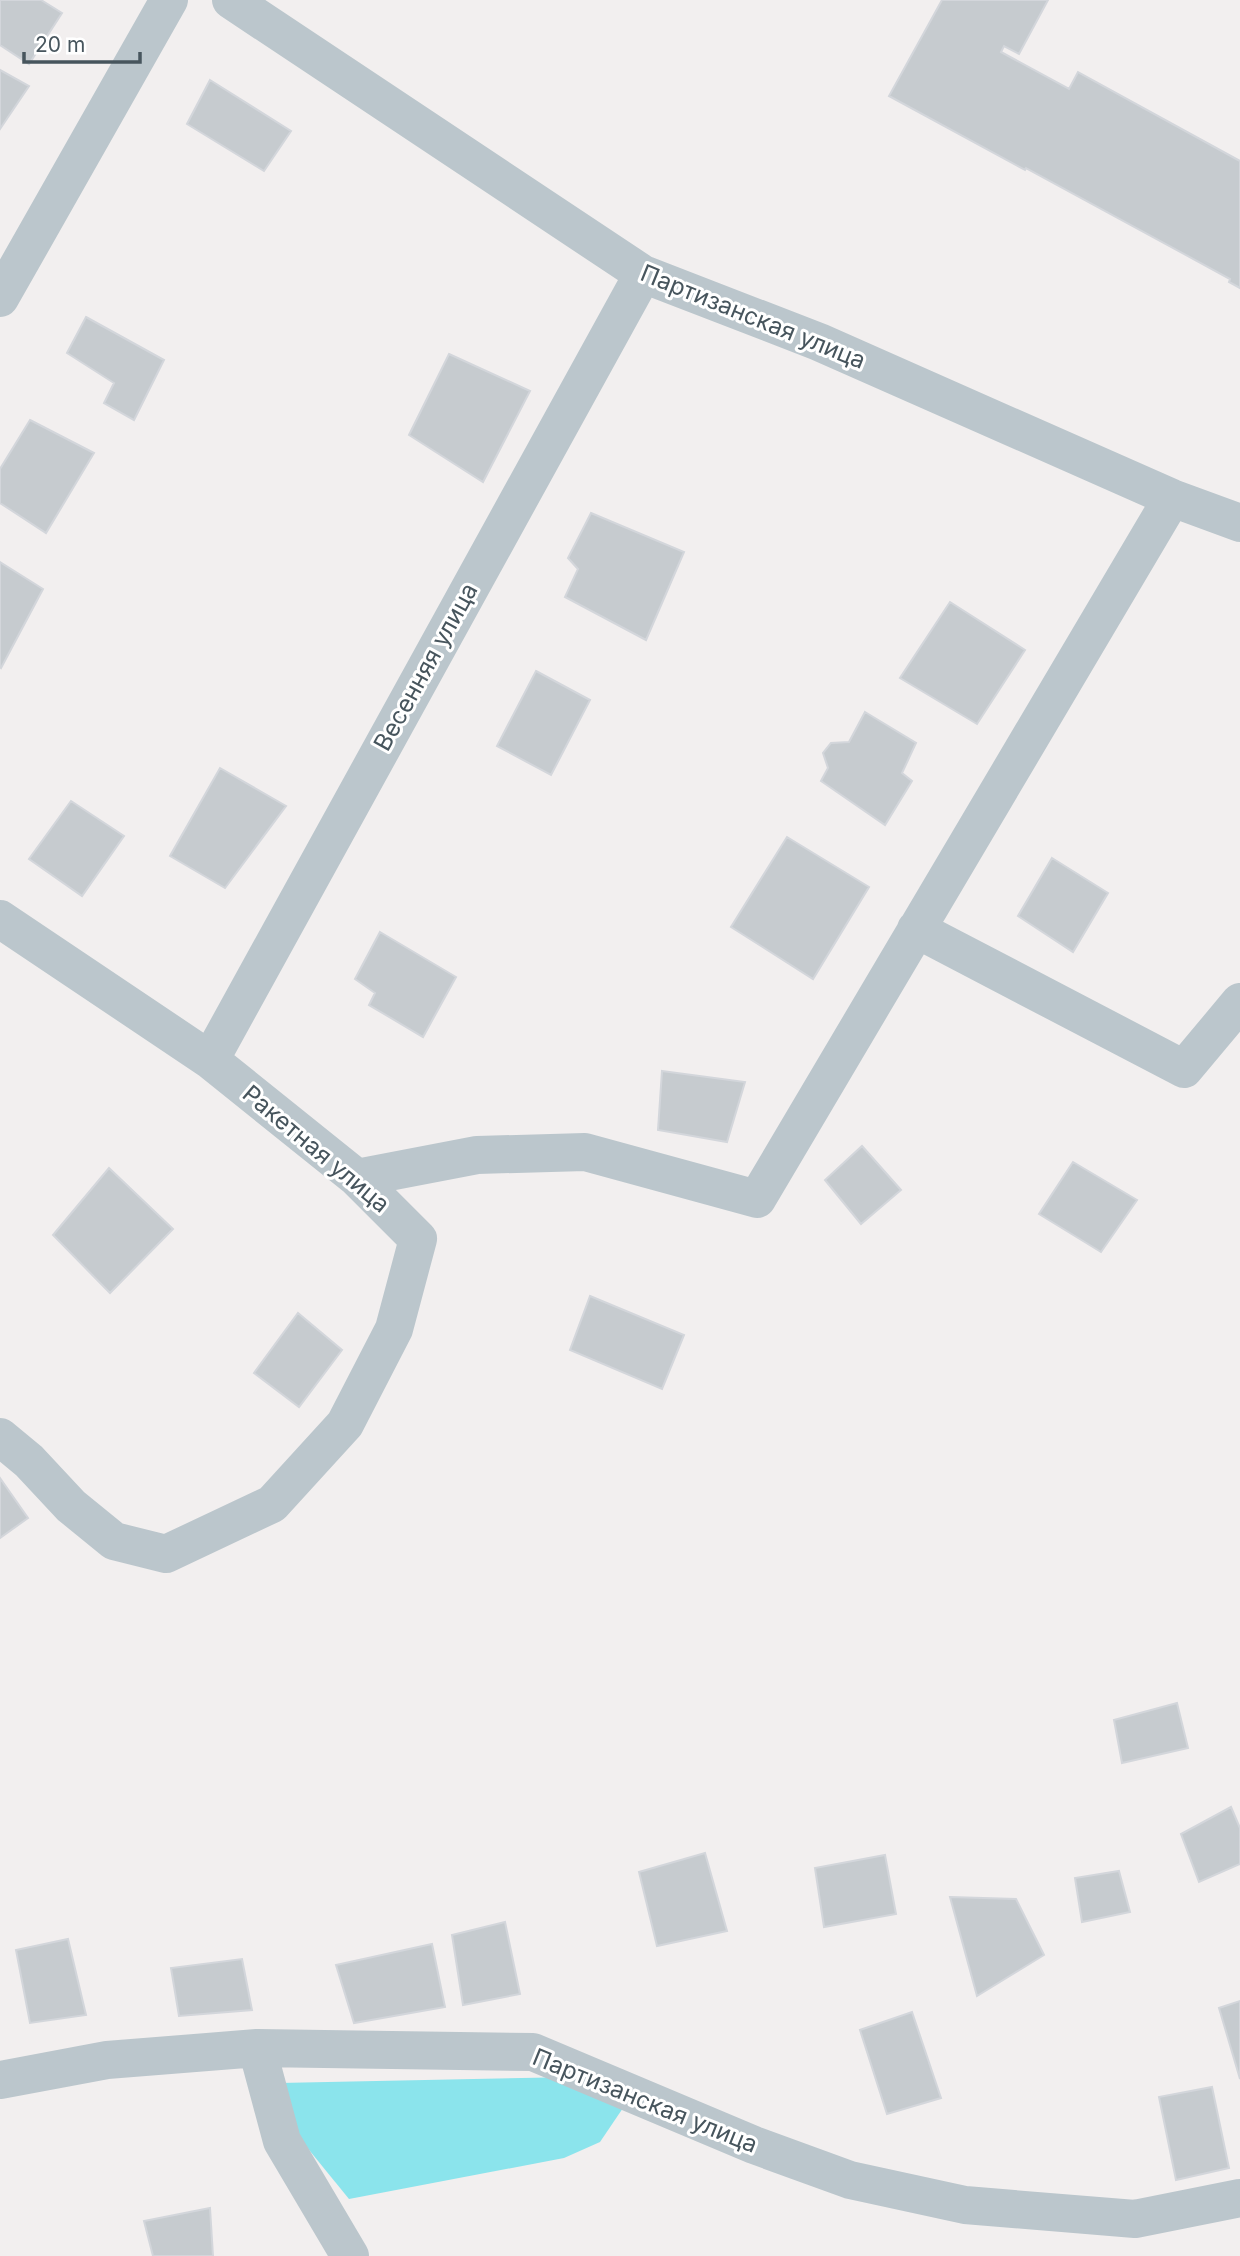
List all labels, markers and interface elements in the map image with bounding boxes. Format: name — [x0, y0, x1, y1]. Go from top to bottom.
scale bar — [24, 21, 140, 65]
text: 20 m — [35, 32, 85, 57]
street label: Партизанская улица — [637, 258, 870, 375]
street label: Весенняя улица — [367, 578, 484, 756]
street label: Ракетная улица — [237, 1079, 396, 1218]
street label: Партизанская улица — [529, 2042, 762, 2159]

